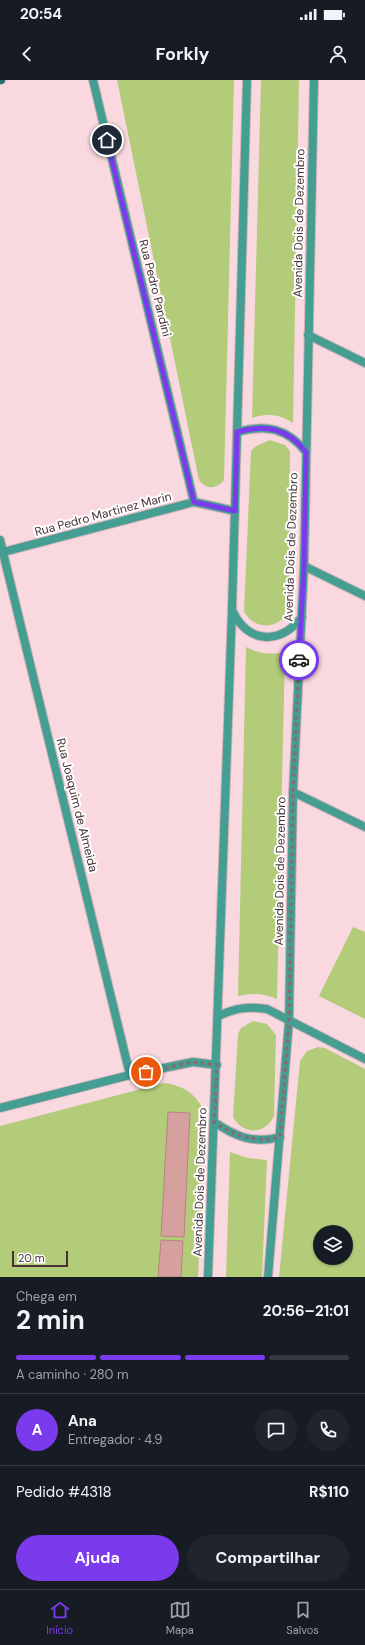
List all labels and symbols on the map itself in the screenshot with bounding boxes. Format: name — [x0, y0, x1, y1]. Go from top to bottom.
pin — [90, 123, 124, 157]
street label: Avenida Dois de Dezembro — [290, 148, 308, 298]
street label: Rua Pedro Pandini — [135, 238, 175, 338]
street label: Avenida Dois de Dezembro — [280, 472, 302, 622]
street label: Rua Pedro Martinez Marin — [33, 488, 173, 540]
courier — [279, 640, 319, 680]
street label: Rua Joaquim de Almeida — [53, 737, 101, 873]
street label: Avenida Dois de Dezembro — [271, 796, 289, 946]
pin — [129, 1055, 163, 1089]
street label: Avenida Dois de Dezembro — [189, 1107, 211, 1257]
scale bar — [12, 1249, 68, 1268]

